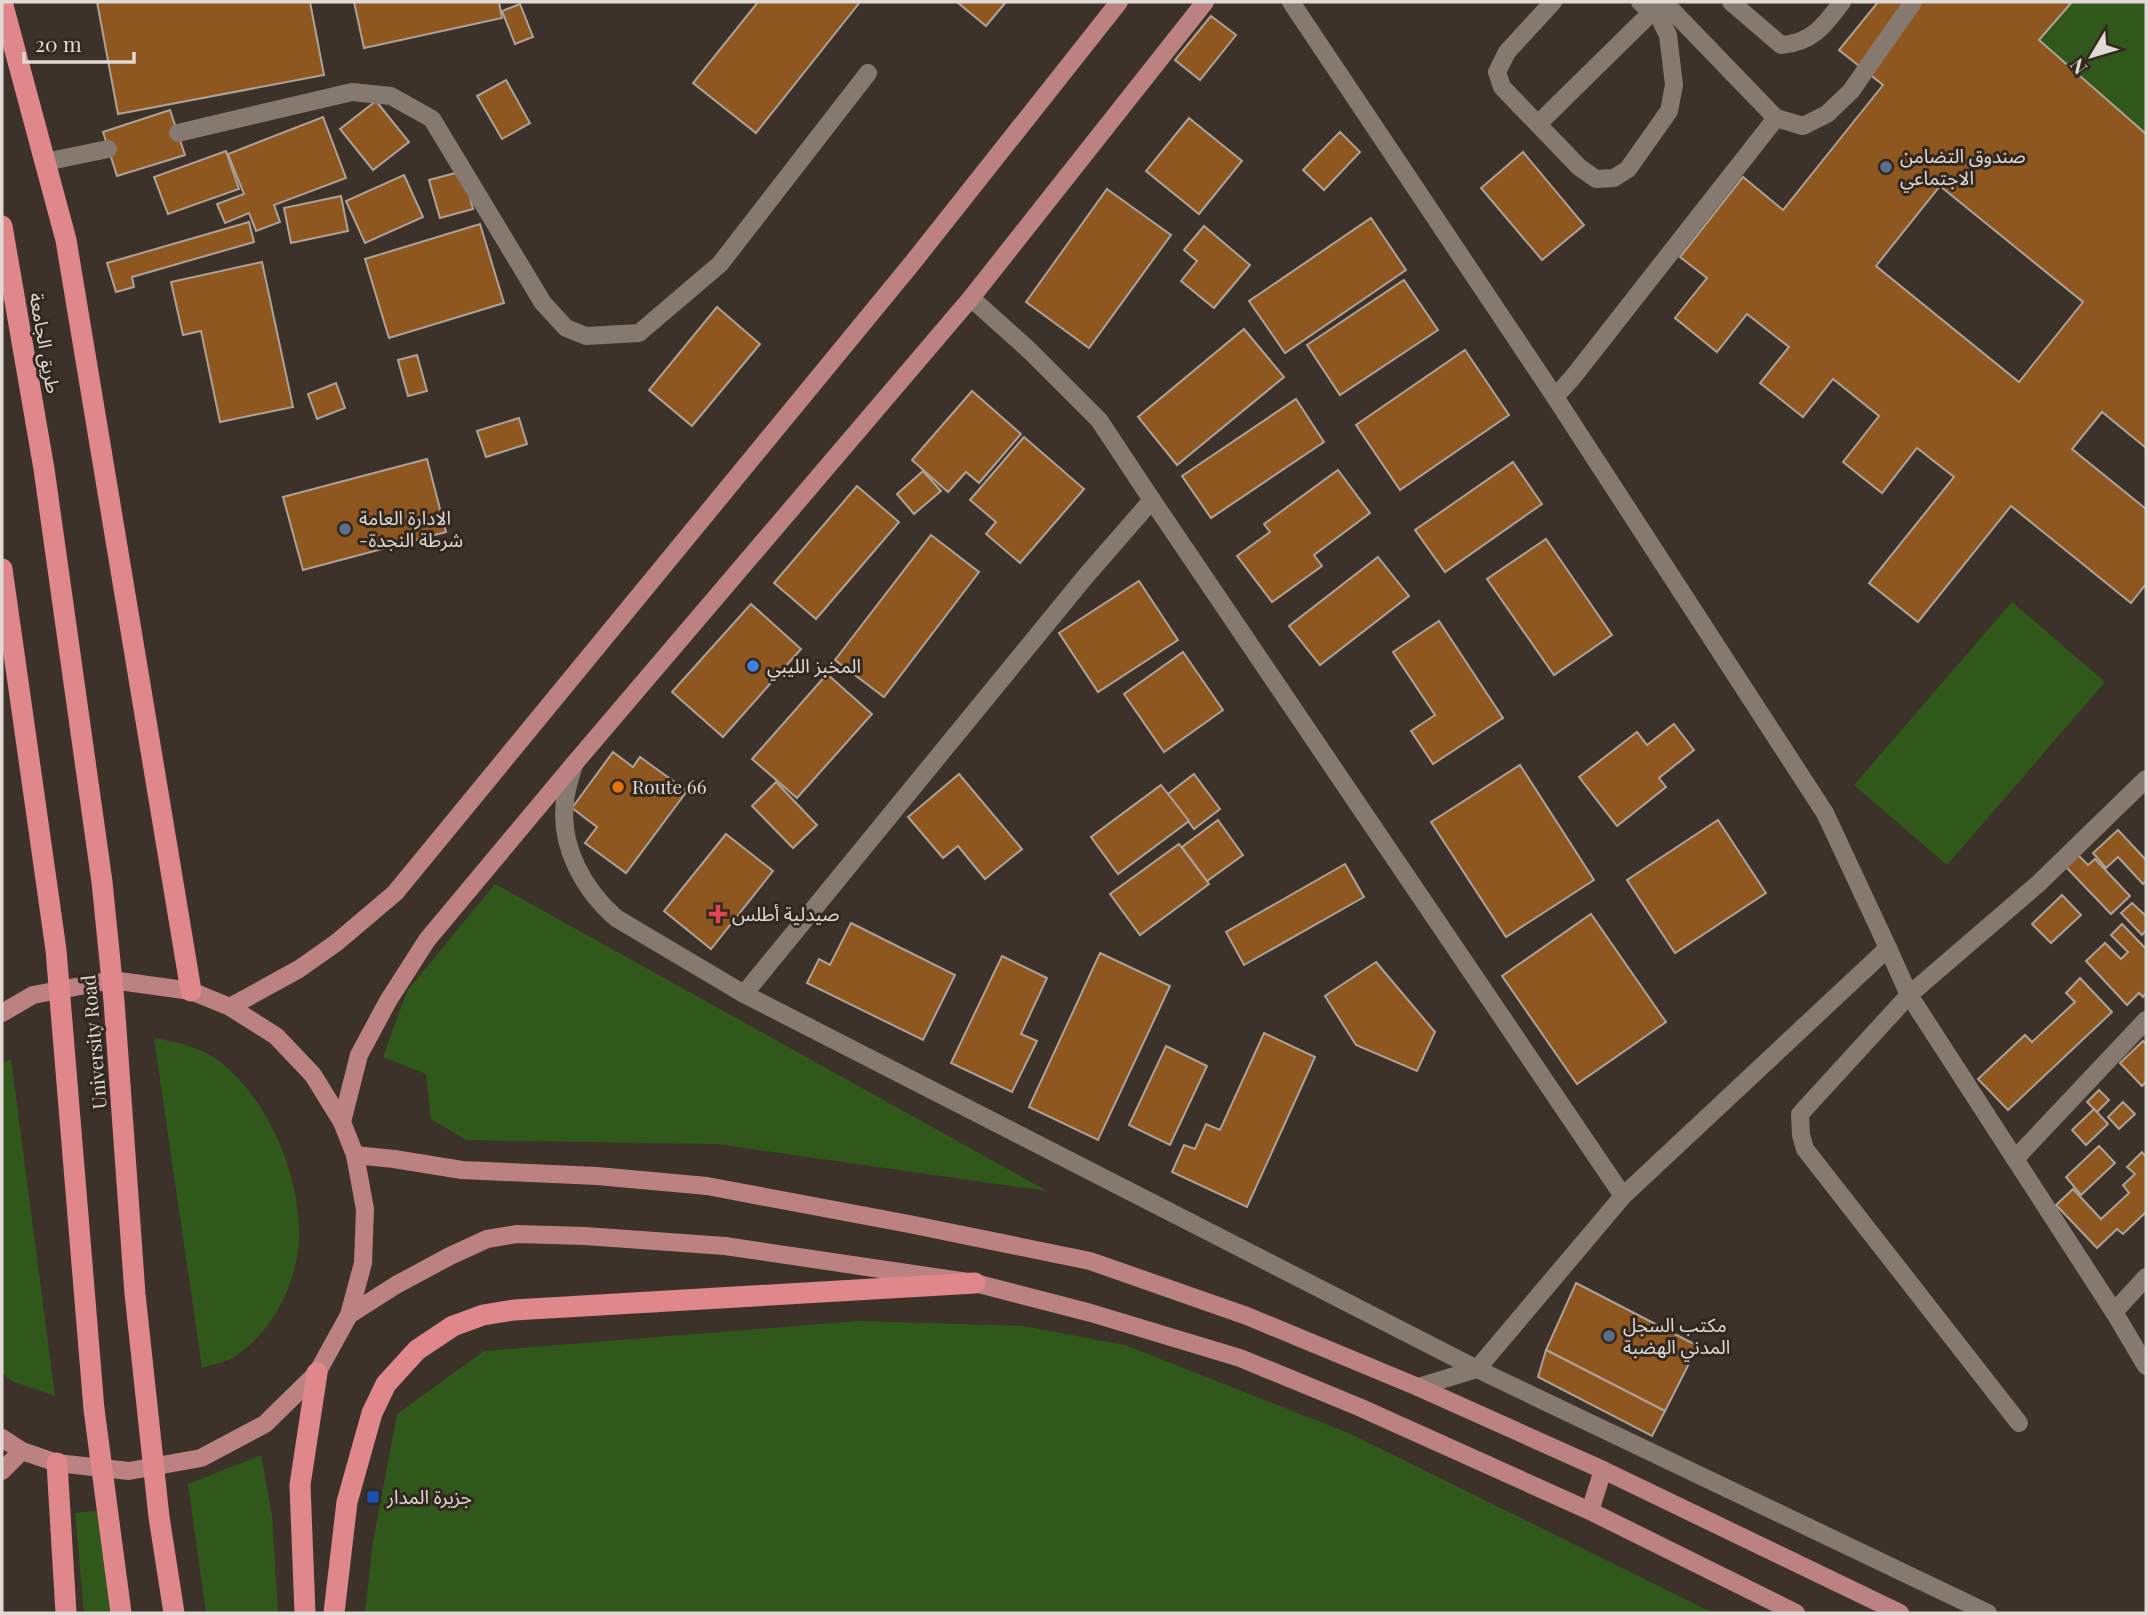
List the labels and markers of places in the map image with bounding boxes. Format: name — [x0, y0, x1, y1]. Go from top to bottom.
place label: صندوق التضامن الاجتماعي — [1900, 142, 2026, 193]
marker: صندوق التضامن الاجتماعي — [1878, 159, 1894, 175]
place label: الادارة العامة -شرطة النجدة — [359, 504, 463, 552]
marker: الادارة العامة -شرطة النجدة — [337, 521, 353, 537]
place label: المخبز الليبي — [767, 652, 861, 681]
marker: المخبز الليبي — [745, 658, 761, 674]
place label: Route 66 — [632, 773, 707, 799]
marker: Route 66 — [610, 779, 626, 795]
place label: صيدلية أطلس — [732, 900, 839, 926]
marker: صيدلية أطلس — [710, 906, 726, 922]
place label: مكتب السجل المدني الهضبة — [1623, 1311, 1730, 1362]
marker: مكتب السجل المدني الهضبة — [1601, 1328, 1617, 1344]
place label: جزيرة المدار — [386, 1483, 472, 1509]
marker: جزيرة المدار — [365, 1489, 381, 1505]

